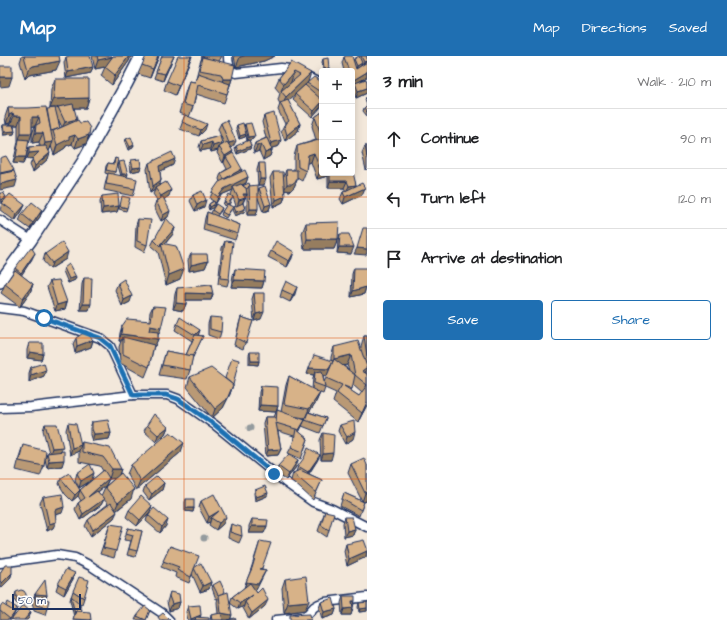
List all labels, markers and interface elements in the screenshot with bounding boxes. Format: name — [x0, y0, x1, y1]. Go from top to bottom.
text: Map — [20, 15, 56, 42]
text: Map — [533, 18, 560, 38]
text: Directions — [582, 18, 647, 38]
text: Saved — [669, 18, 707, 38]
map controls — [319, 68, 355, 176]
button: + — [319, 68, 355, 104]
text: 3 min — [383, 70, 423, 94]
text: Walk · 210 m — [637, 73, 711, 91]
button: − — [319, 104, 355, 140]
icon: ahead — [383, 128, 405, 150]
text: Continue — [421, 128, 479, 149]
text: 90 m — [680, 130, 711, 148]
button: locate — [319, 140, 355, 176]
icon: left — [383, 188, 405, 210]
text: Turn left — [421, 188, 485, 209]
text: 120 m — [678, 190, 711, 208]
icon: arrive — [383, 248, 405, 270]
text: Arrive at destination — [421, 248, 562, 269]
button: Save — [383, 300, 543, 340]
button: Share — [551, 300, 711, 340]
route start — [35, 309, 53, 327]
route end — [265, 465, 283, 483]
scale bar — [12, 592, 81, 611]
text: 50 m — [18, 593, 46, 608]

